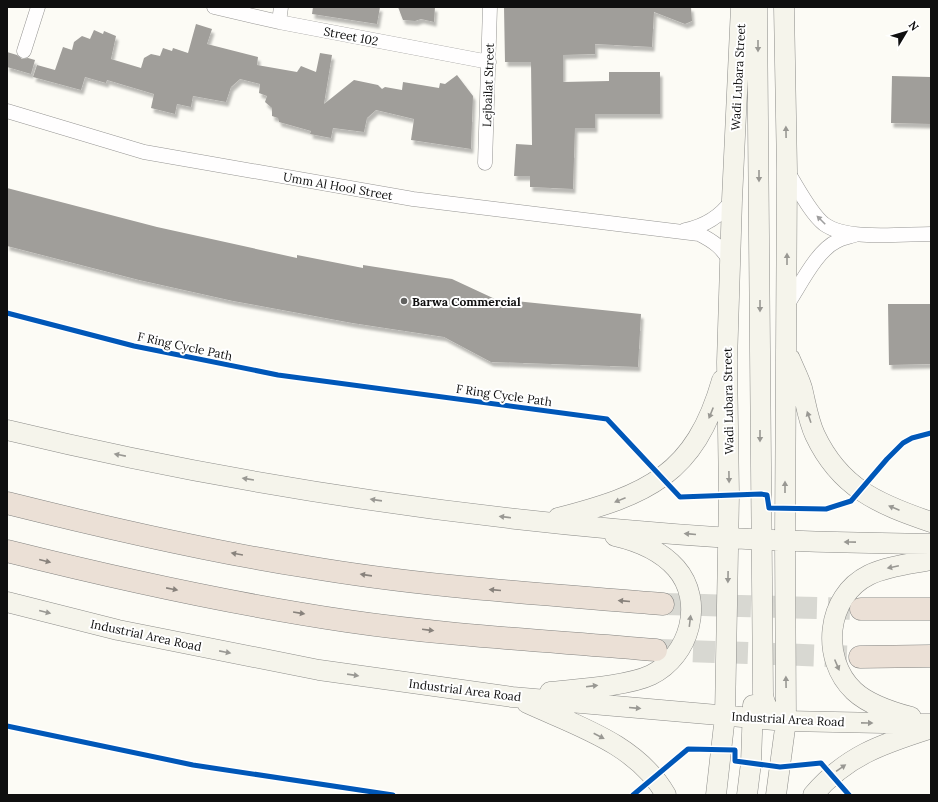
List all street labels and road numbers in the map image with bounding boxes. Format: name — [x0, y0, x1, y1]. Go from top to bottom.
street label: Street 102 — [322, 23, 380, 49]
street label: Wadi Lubara Street — [728, 23, 748, 131]
street label: Lejbailat Street — [479, 42, 497, 127]
street label: Umm Al Hool Street — [282, 169, 394, 203]
street label: F Ring Cycle Path — [136, 329, 234, 363]
street label: Wadi Lubara Street — [720, 347, 736, 455]
street label: F Ring Cycle Path — [455, 381, 553, 409]
street label: Industrial Area Road — [89, 616, 203, 654]
street label: Industrial Area Road — [408, 676, 522, 704]
street label: Industrial Area Road — [731, 709, 845, 729]

